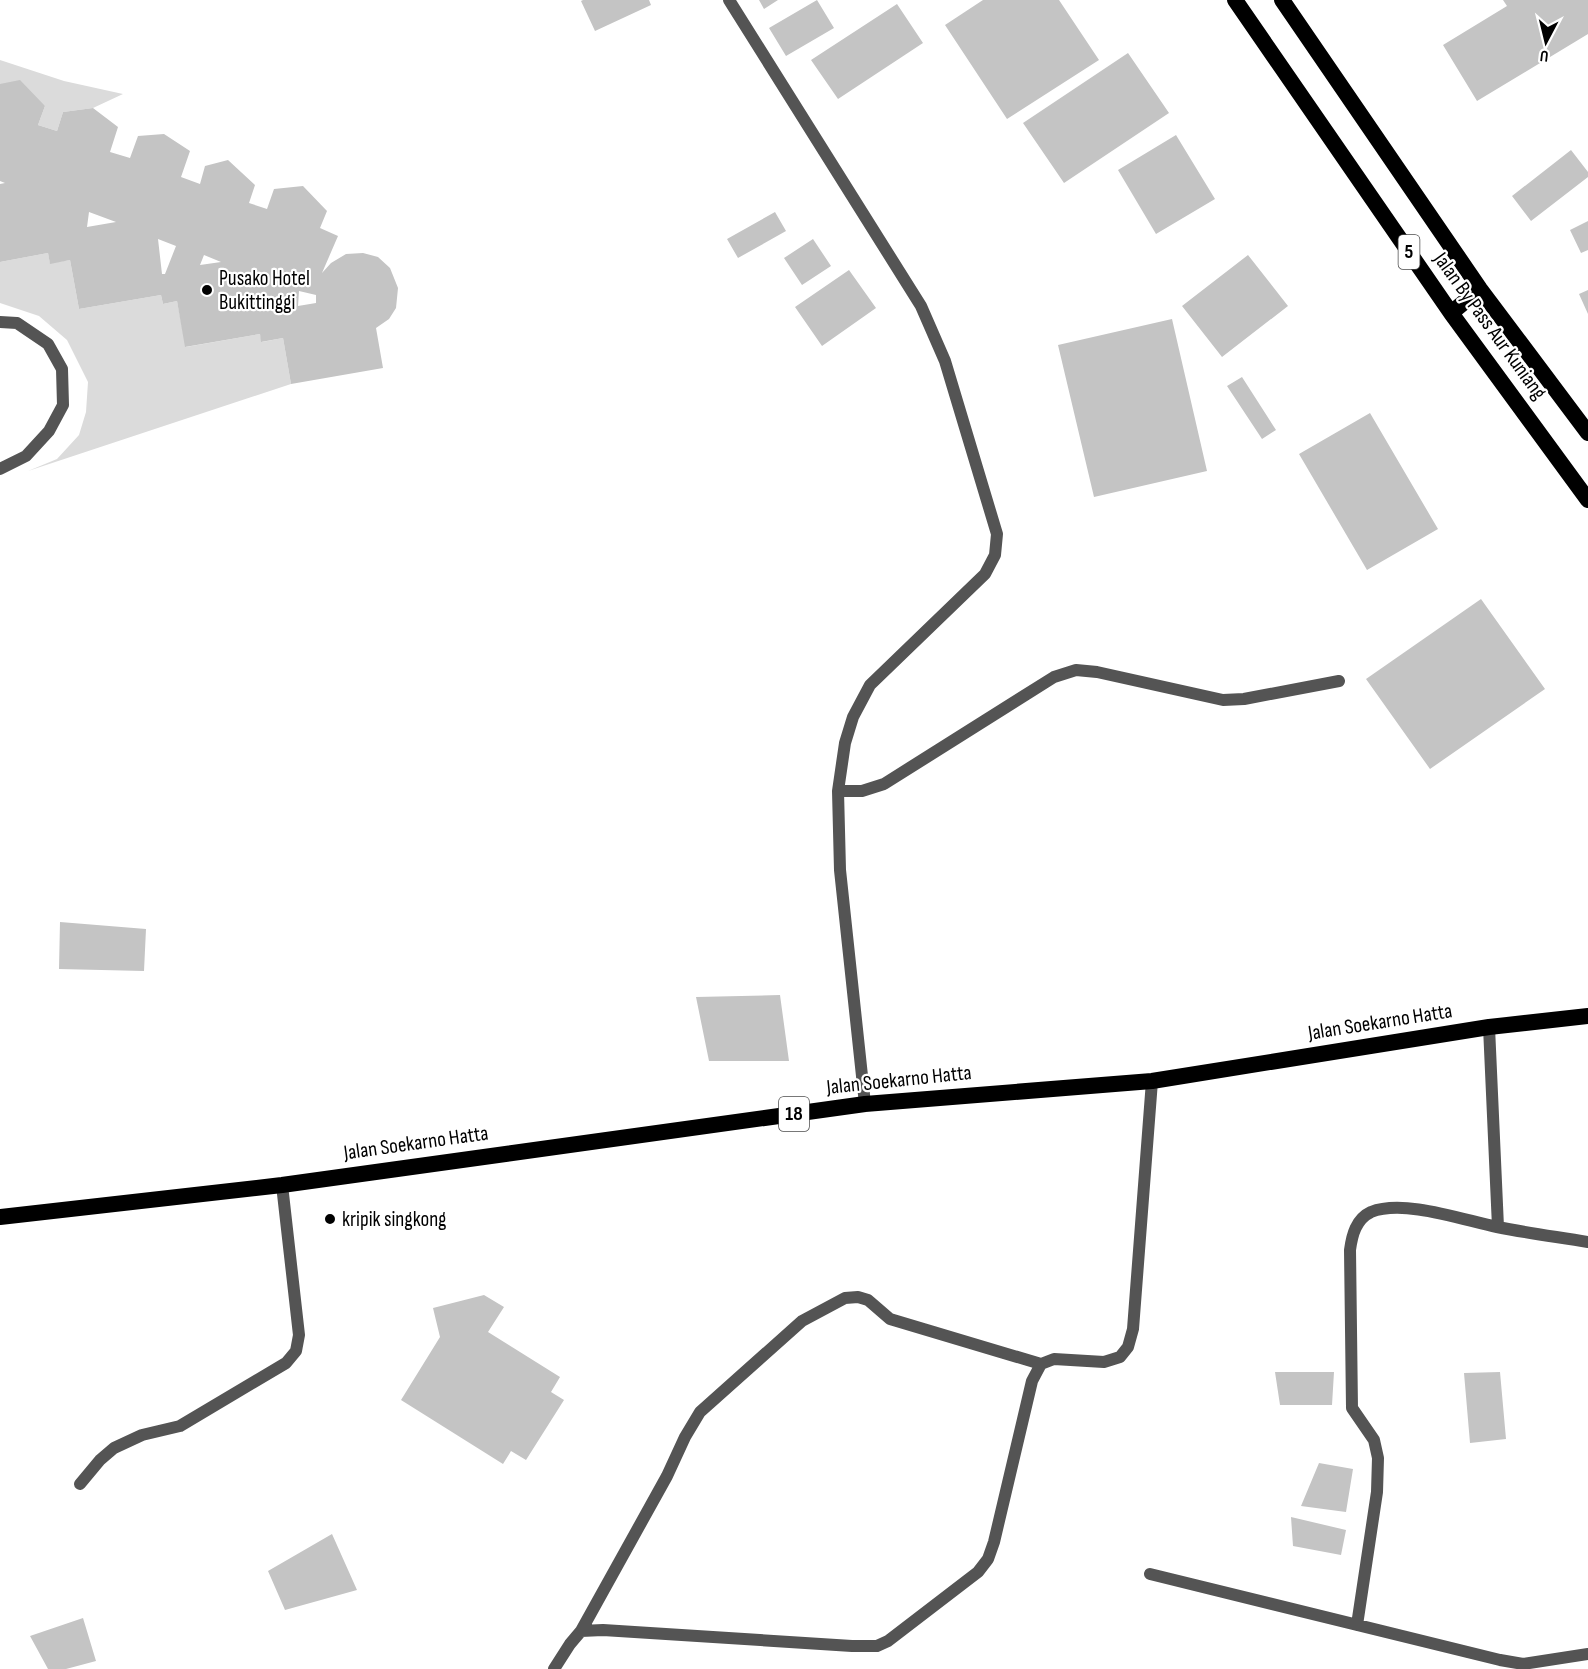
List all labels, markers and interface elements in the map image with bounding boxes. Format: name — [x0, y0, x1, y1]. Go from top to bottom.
north arrow — [1516, 12, 1576, 72]
text: U — [1539, 45, 1550, 65]
road number: 5 — [1398, 235, 1420, 269]
street label: Jalan By Pass Aur Kuniang — [1428, 247, 1552, 404]
place label: Pusako Hotel Bukittinggi — [219, 266, 310, 315]
marker: Pusako Hotel Bukittinggi — [200, 283, 214, 297]
street label: Jalan Soekarno Hatta — [1305, 998, 1454, 1046]
street label: Jalan Soekarno Hatta — [824, 1060, 973, 1100]
road number: 18 — [779, 1097, 809, 1131]
street label: Jalan Soekarno Hatta — [341, 1120, 490, 1166]
place label: kripik singkong — [342, 1207, 447, 1232]
marker: kripik singkong — [323, 1212, 337, 1226]

